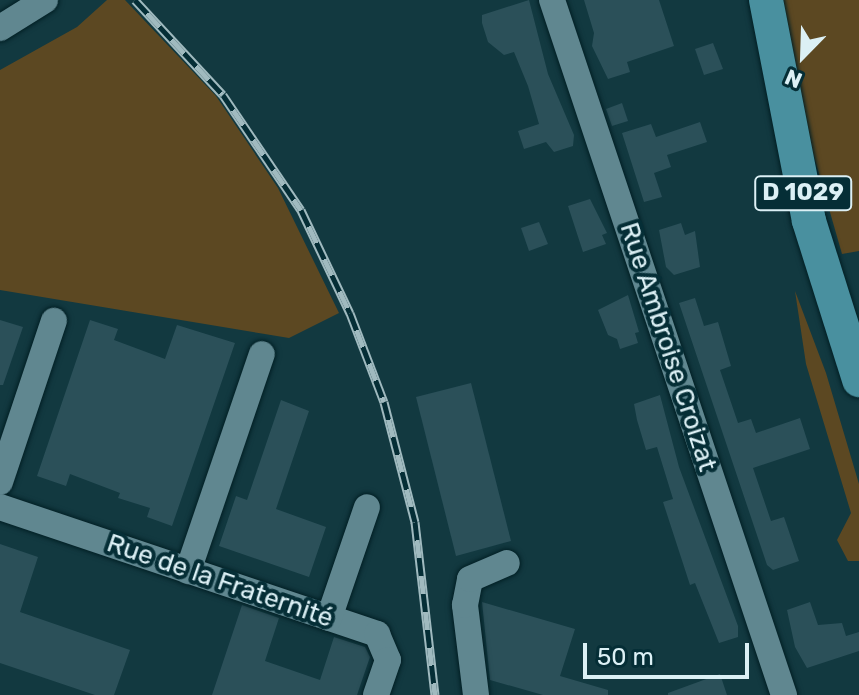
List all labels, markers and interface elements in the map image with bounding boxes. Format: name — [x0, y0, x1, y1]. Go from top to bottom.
north arrow — [763, 16, 843, 96]
text: N — [781, 63, 806, 94]
road number: D 1029 — [753, 173, 853, 213]
street label: Rue Ambroise Croizat — [613, 218, 723, 476]
street label: Rue de la Fraternité — [103, 528, 337, 634]
scale bar — [587, 627, 753, 677]
text: 50 m — [597, 643, 654, 671]

